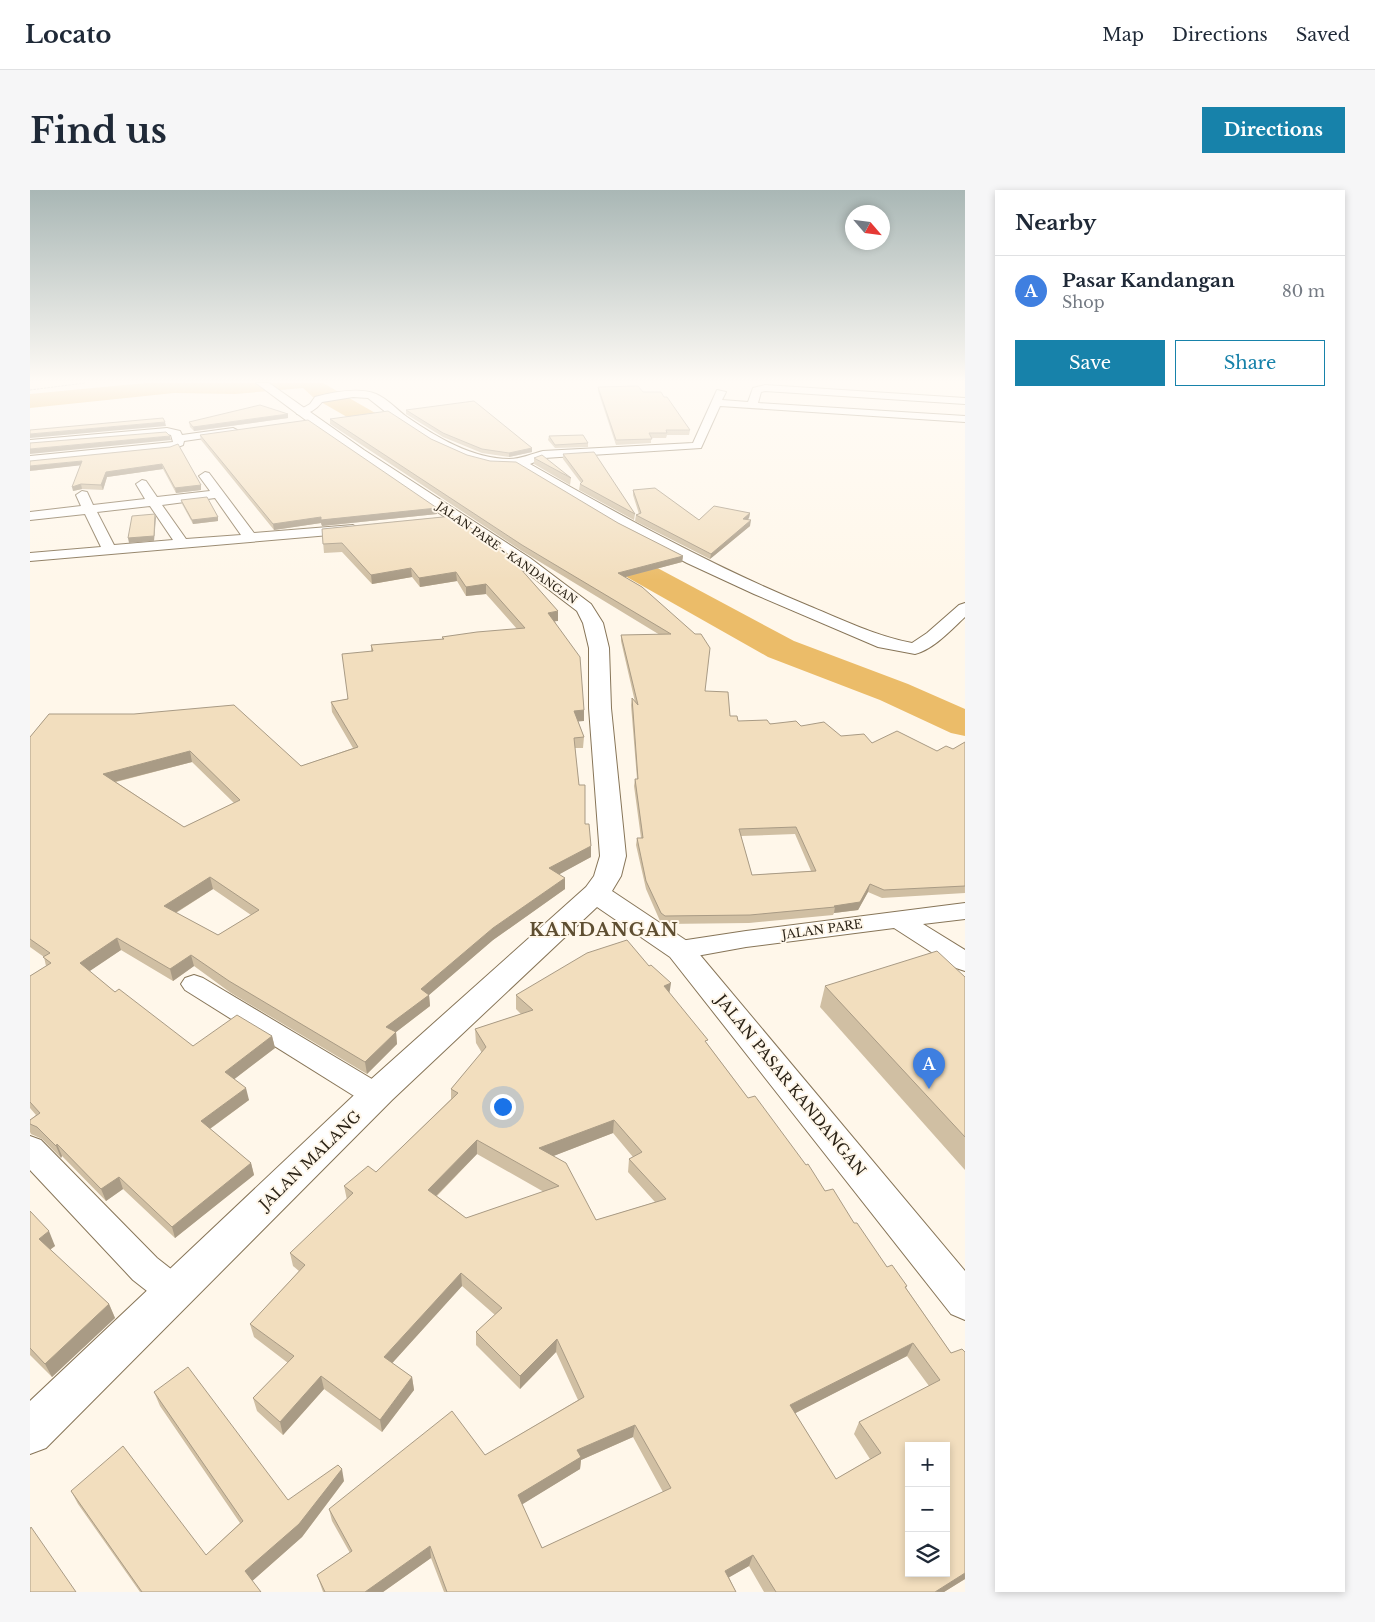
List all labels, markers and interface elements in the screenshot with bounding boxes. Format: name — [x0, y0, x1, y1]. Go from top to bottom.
text: Locato — [25, 20, 111, 49]
text: Map — [1102, 24, 1144, 46]
text: Directions — [1172, 24, 1268, 46]
text: Saved — [1296, 24, 1350, 46]
button: Directions — [1202, 107, 1345, 153]
text: Find us — [30, 109, 167, 152]
north arrow — [845, 205, 890, 250]
text: Nearby — [1015, 210, 1096, 236]
text: Pasar Kandangan — [1062, 269, 1235, 292]
text: A — [1025, 281, 1037, 301]
text: 80 m — [1282, 281, 1325, 301]
text: Shop — [1062, 292, 1105, 312]
button: Save — [1015, 340, 1165, 386]
button: Share — [1175, 340, 1325, 386]
street label: JALAN PARE - KANDANGAN — [432, 498, 580, 607]
street label: JALAN PARE — [779, 916, 863, 942]
district label: KANDANGAN — [529, 919, 679, 941]
street label: JALAN PASAR KANDANGAN — [711, 989, 870, 1180]
pin: A — [913, 1048, 945, 1089]
your location — [490, 1094, 516, 1120]
street label: JALAN MALANG — [254, 1106, 365, 1215]
map controls — [905, 1442, 950, 1577]
button: + — [905, 1442, 950, 1487]
button: − — [905, 1487, 950, 1532]
button: layers — [905, 1532, 950, 1577]

